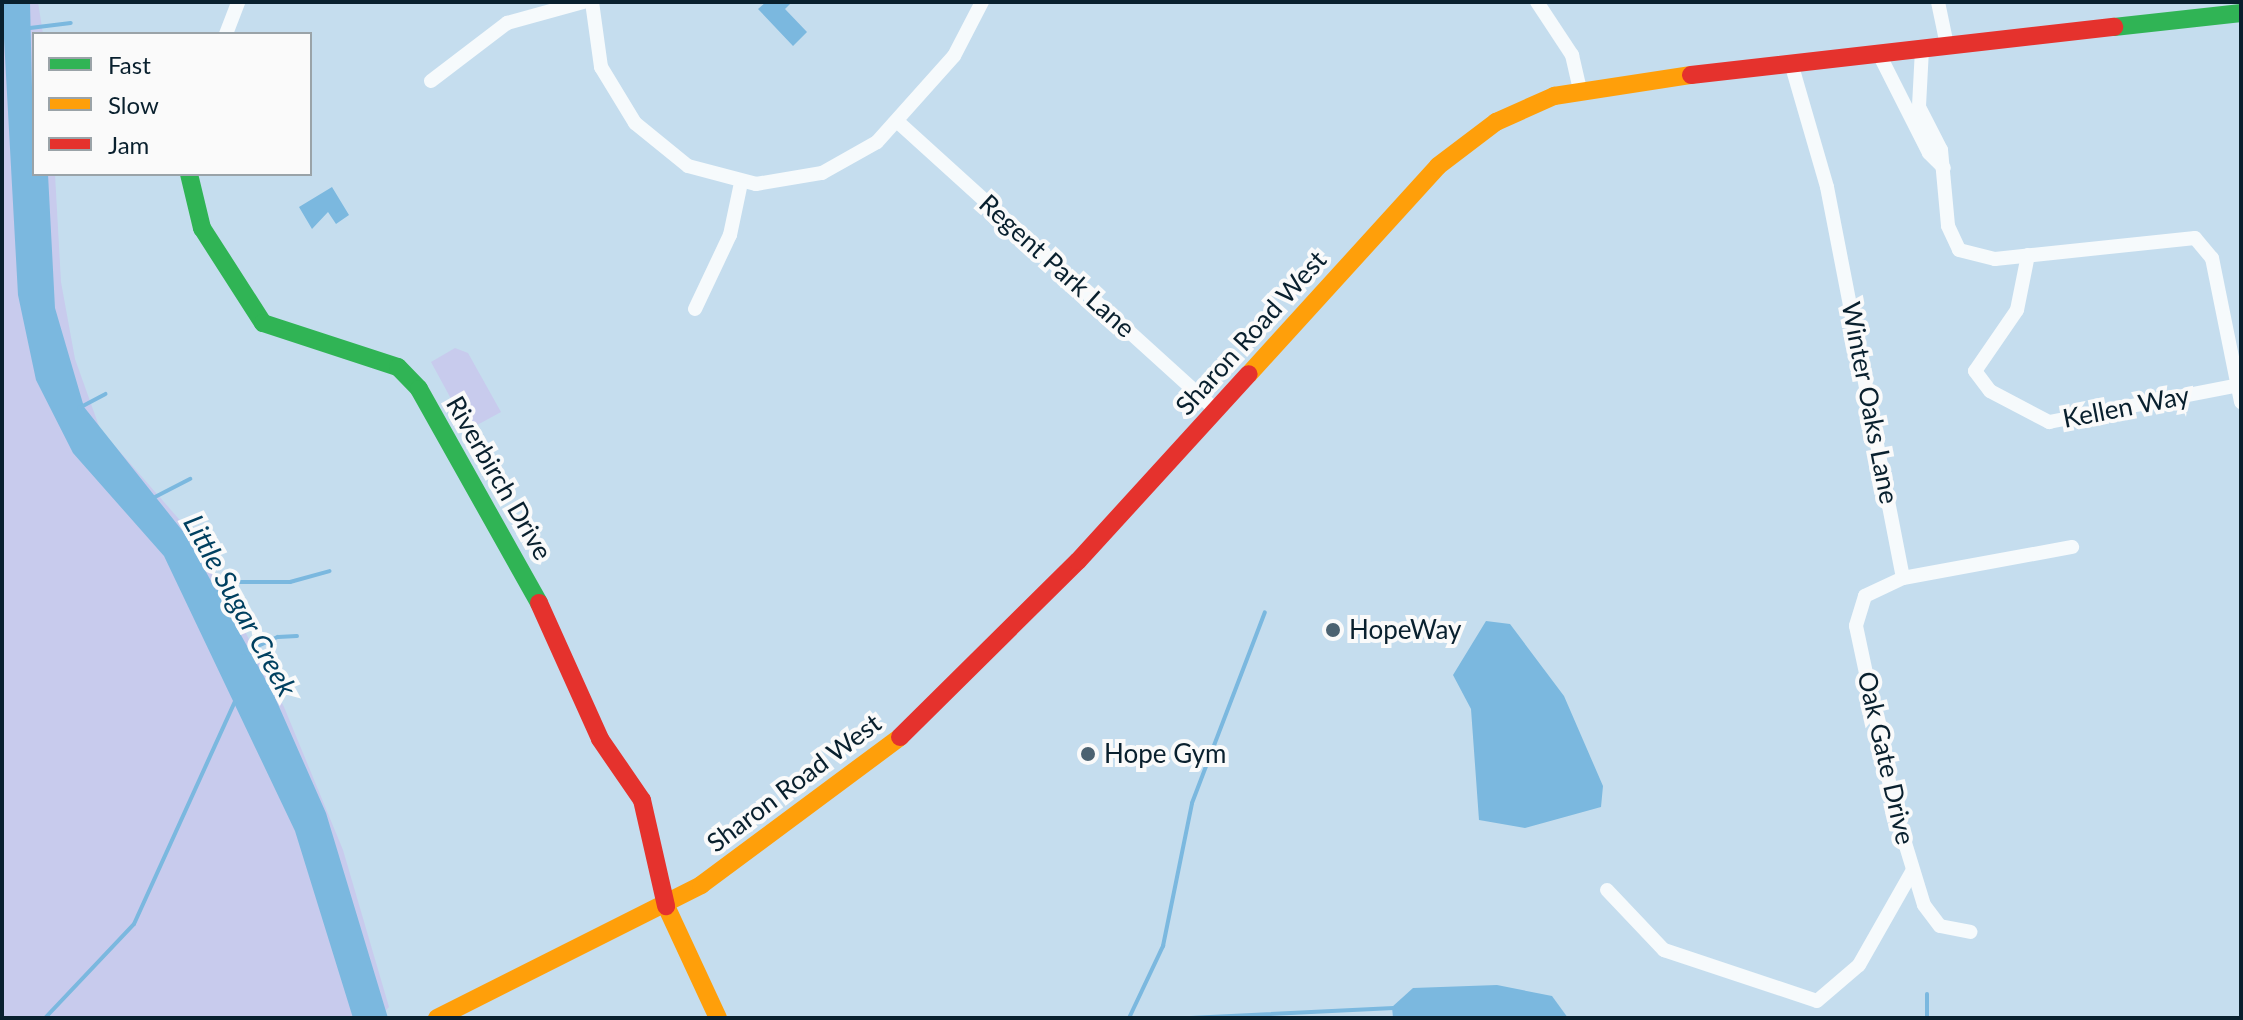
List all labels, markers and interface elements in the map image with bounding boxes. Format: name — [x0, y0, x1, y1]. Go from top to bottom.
legend — [32, 32, 312, 176]
text: Fast — [108, 50, 151, 79]
text: Slow — [108, 90, 159, 119]
text: Jam — [108, 130, 149, 159]
street label: Regent Park Lane — [973, 188, 1141, 344]
street label: Sharon Road West — [1169, 244, 1333, 422]
street label: Winter Oaks Lane — [1835, 299, 1905, 507]
street label: Kellen Way — [2060, 379, 2192, 435]
street label: Riverbirch Drive — [440, 391, 558, 565]
water label: Little Sugar Creek — [177, 508, 305, 702]
place label: HopeWay — [1349, 614, 1461, 646]
marker: HopeWay — [1324, 621, 1342, 639]
street label: Oak Gate Drive — [1851, 668, 1921, 848]
street label: Sharon Road West — [701, 707, 887, 859]
place label: Hope Gym — [1104, 738, 1226, 770]
marker: Hope Gym — [1079, 745, 1097, 763]

